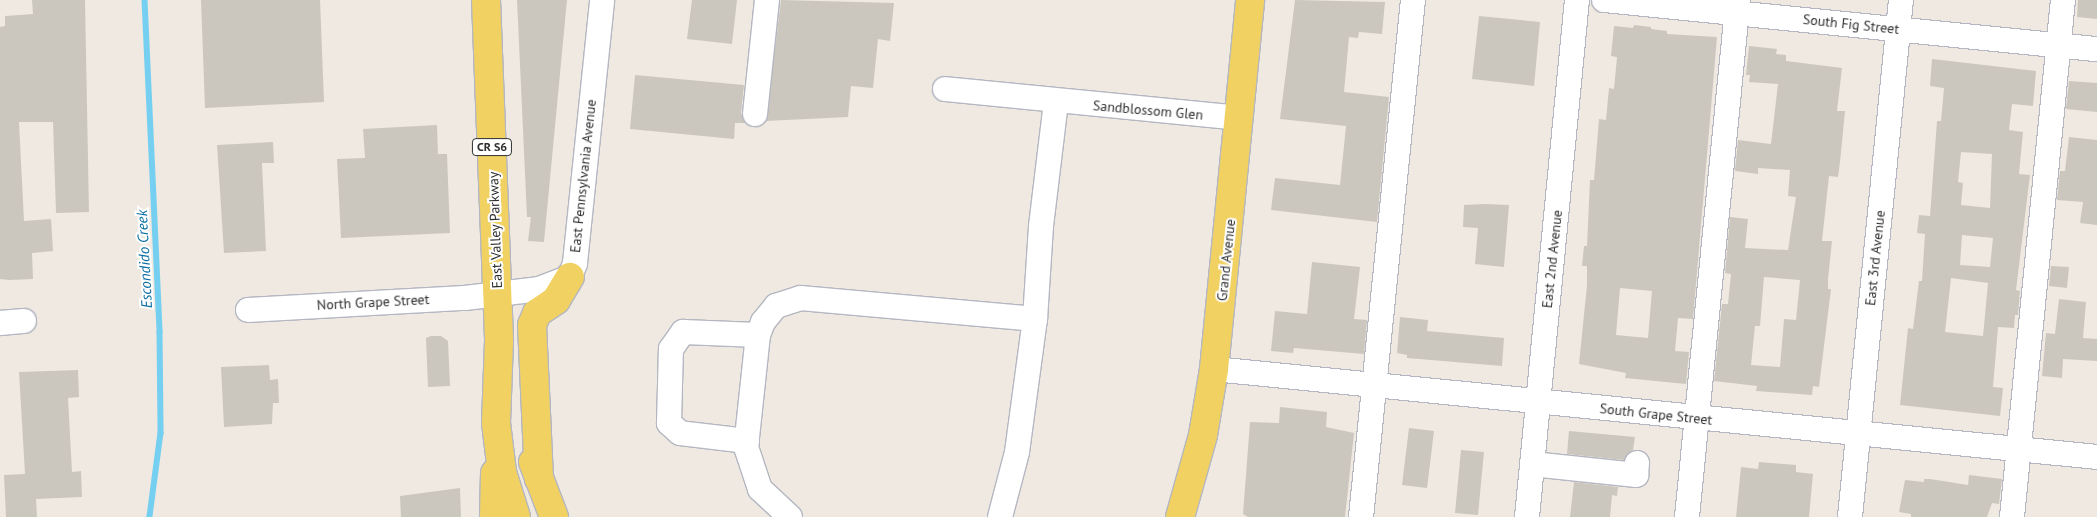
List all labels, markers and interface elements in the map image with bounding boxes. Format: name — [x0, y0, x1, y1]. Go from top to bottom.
street label: South Fig Street — [1802, 11, 1900, 37]
street label: Sandblossom Glen — [1092, 97, 1204, 123]
street label: East Pennsylvania Avenue — [567, 98, 599, 254]
road number: CR S6 — [471, 138, 513, 156]
street label: East Valley Parkway — [485, 171, 505, 289]
water label: Escondido Creek — [132, 209, 156, 309]
street label: East 2nd Avenue — [1538, 209, 1566, 309]
street label: East 3rd Avenue — [1862, 209, 1888, 307]
street label: Grand Avenue — [1213, 218, 1239, 302]
street label: North Grape Street — [316, 291, 430, 313]
street label: South Grape Street — [1599, 400, 1713, 428]

